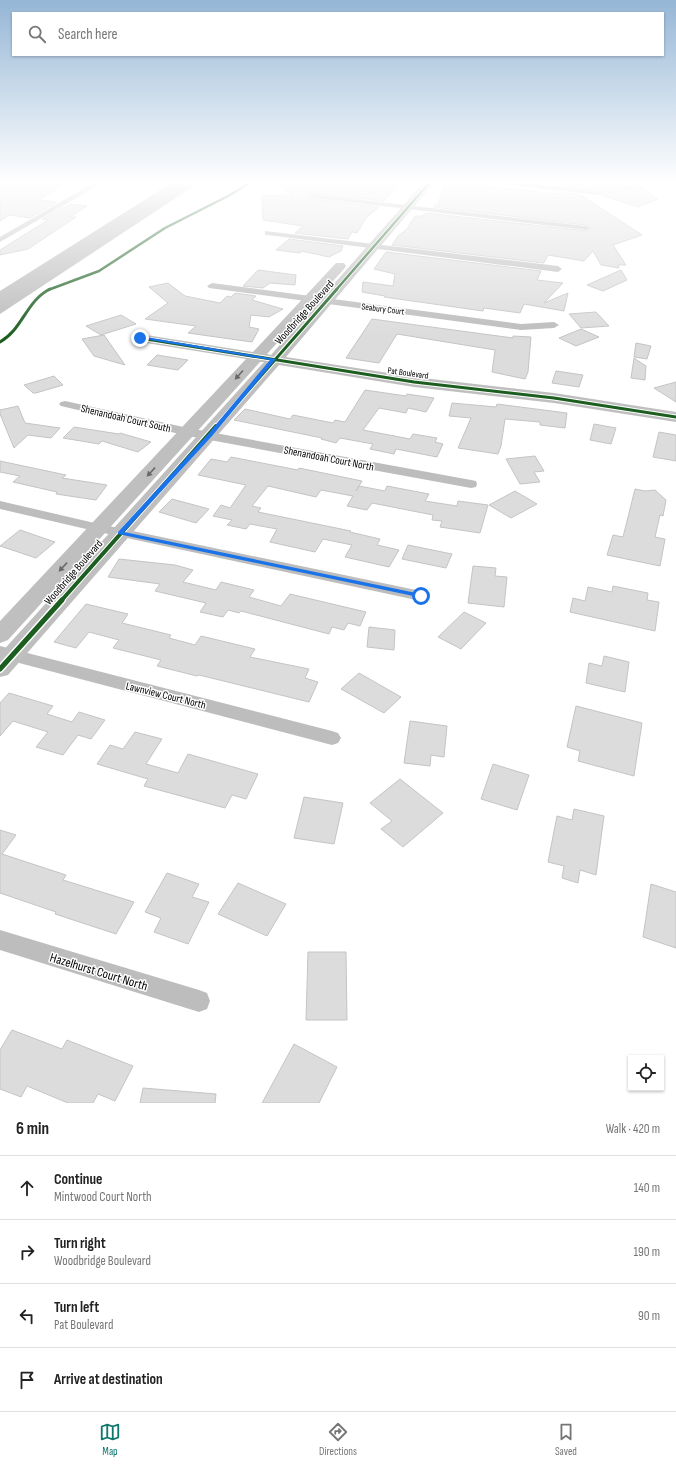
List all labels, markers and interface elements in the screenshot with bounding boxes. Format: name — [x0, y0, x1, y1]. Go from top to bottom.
search box — [12, 12, 664, 56]
icon: search — [26, 23, 48, 45]
text: Search here — [58, 25, 118, 44]
street label: Woodbridge Boulevard — [272, 277, 337, 347]
street label: Seabury Court — [361, 301, 405, 318]
route end — [131, 329, 149, 347]
street label: Pat Boulevard — [387, 365, 429, 382]
one-way arrow — [234, 370, 243, 381]
street label: Shenandoah Court South — [80, 402, 172, 435]
street label: Shenandoah Court North — [283, 443, 375, 474]
one-way arrow — [147, 466, 156, 477]
street label: Woodbridge Boulevard — [42, 537, 105, 608]
one-way arrow — [58, 562, 68, 572]
route start — [412, 587, 430, 605]
street label: Lawnview Court North — [125, 679, 208, 712]
street label: Hazelhurst Court North — [48, 949, 150, 994]
map controls — [628, 1055, 664, 1091]
button: locate — [628, 1055, 664, 1091]
text: 6 min — [16, 1119, 49, 1139]
text: Walk · 420 m — [606, 1121, 660, 1137]
text: Continue — [54, 1170, 103, 1189]
icon: ahead — [16, 1177, 38, 1199]
text: 140 m — [634, 1180, 660, 1196]
text: Mintwood Court North — [54, 1189, 152, 1205]
text: Turn right — [54, 1234, 106, 1253]
icon: right — [16, 1241, 38, 1263]
text: 190 m — [633, 1244, 660, 1260]
text: Woodbridge Boulevard — [54, 1253, 151, 1269]
text: Turn left — [54, 1298, 99, 1317]
icon: left — [16, 1305, 38, 1327]
text: 90 m — [638, 1308, 660, 1324]
text: Pat Boulevard — [54, 1317, 113, 1333]
icon: arrive — [16, 1369, 38, 1391]
text: Arrive at destination — [54, 1370, 163, 1389]
tab: Map — [99, 1421, 121, 1458]
tab: Directions — [319, 1421, 357, 1458]
tab: Saved — [555, 1421, 577, 1458]

